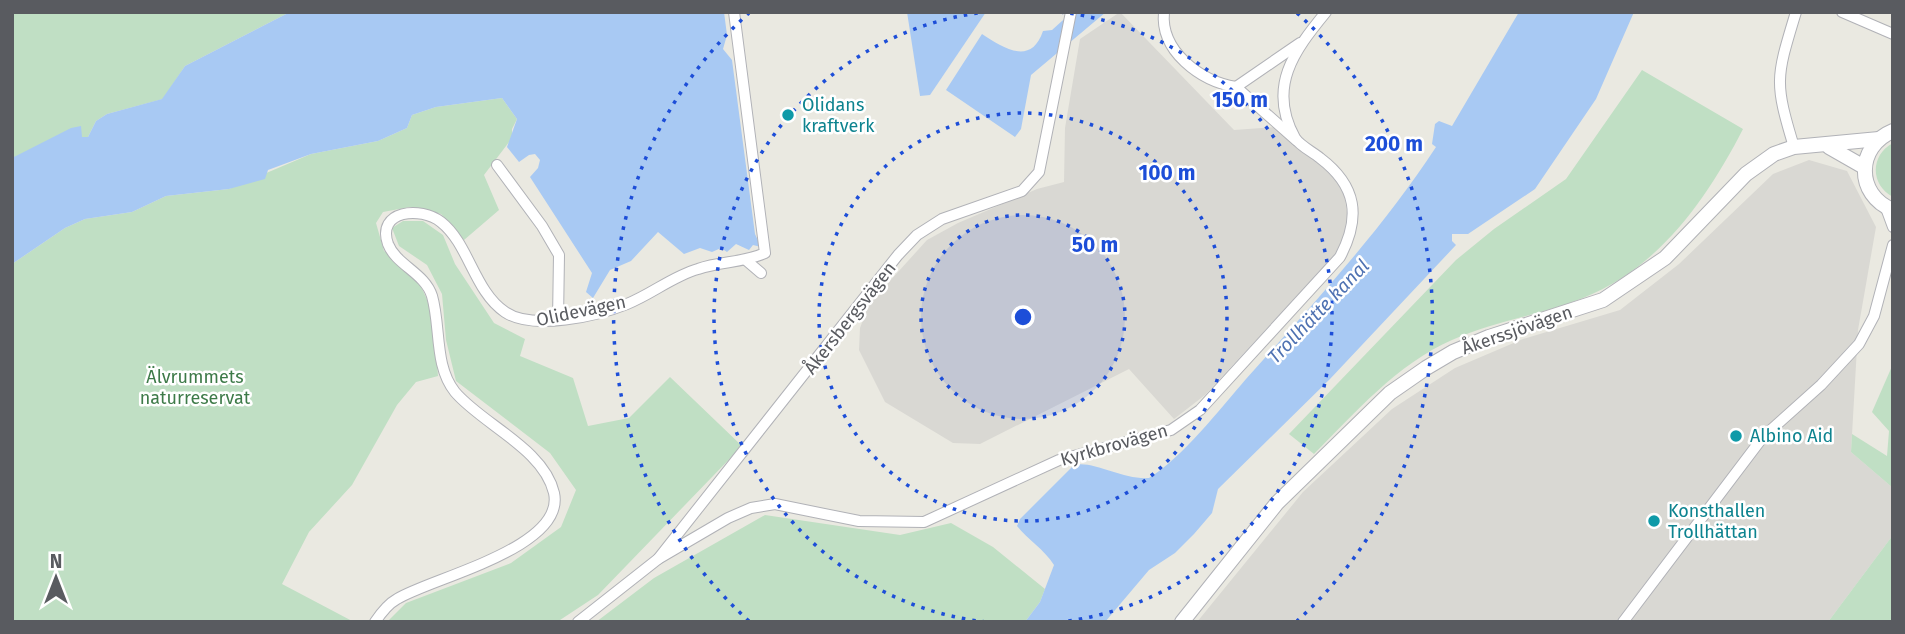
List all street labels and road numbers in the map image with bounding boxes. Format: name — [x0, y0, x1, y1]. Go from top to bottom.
street label: Åkersbergsvägen — [799, 257, 901, 379]
street label: Olidevägen — [534, 291, 628, 331]
street label: Åkerssjövägen — [1458, 300, 1575, 359]
street label: Kyrkbrovägen — [1058, 419, 1170, 471]

